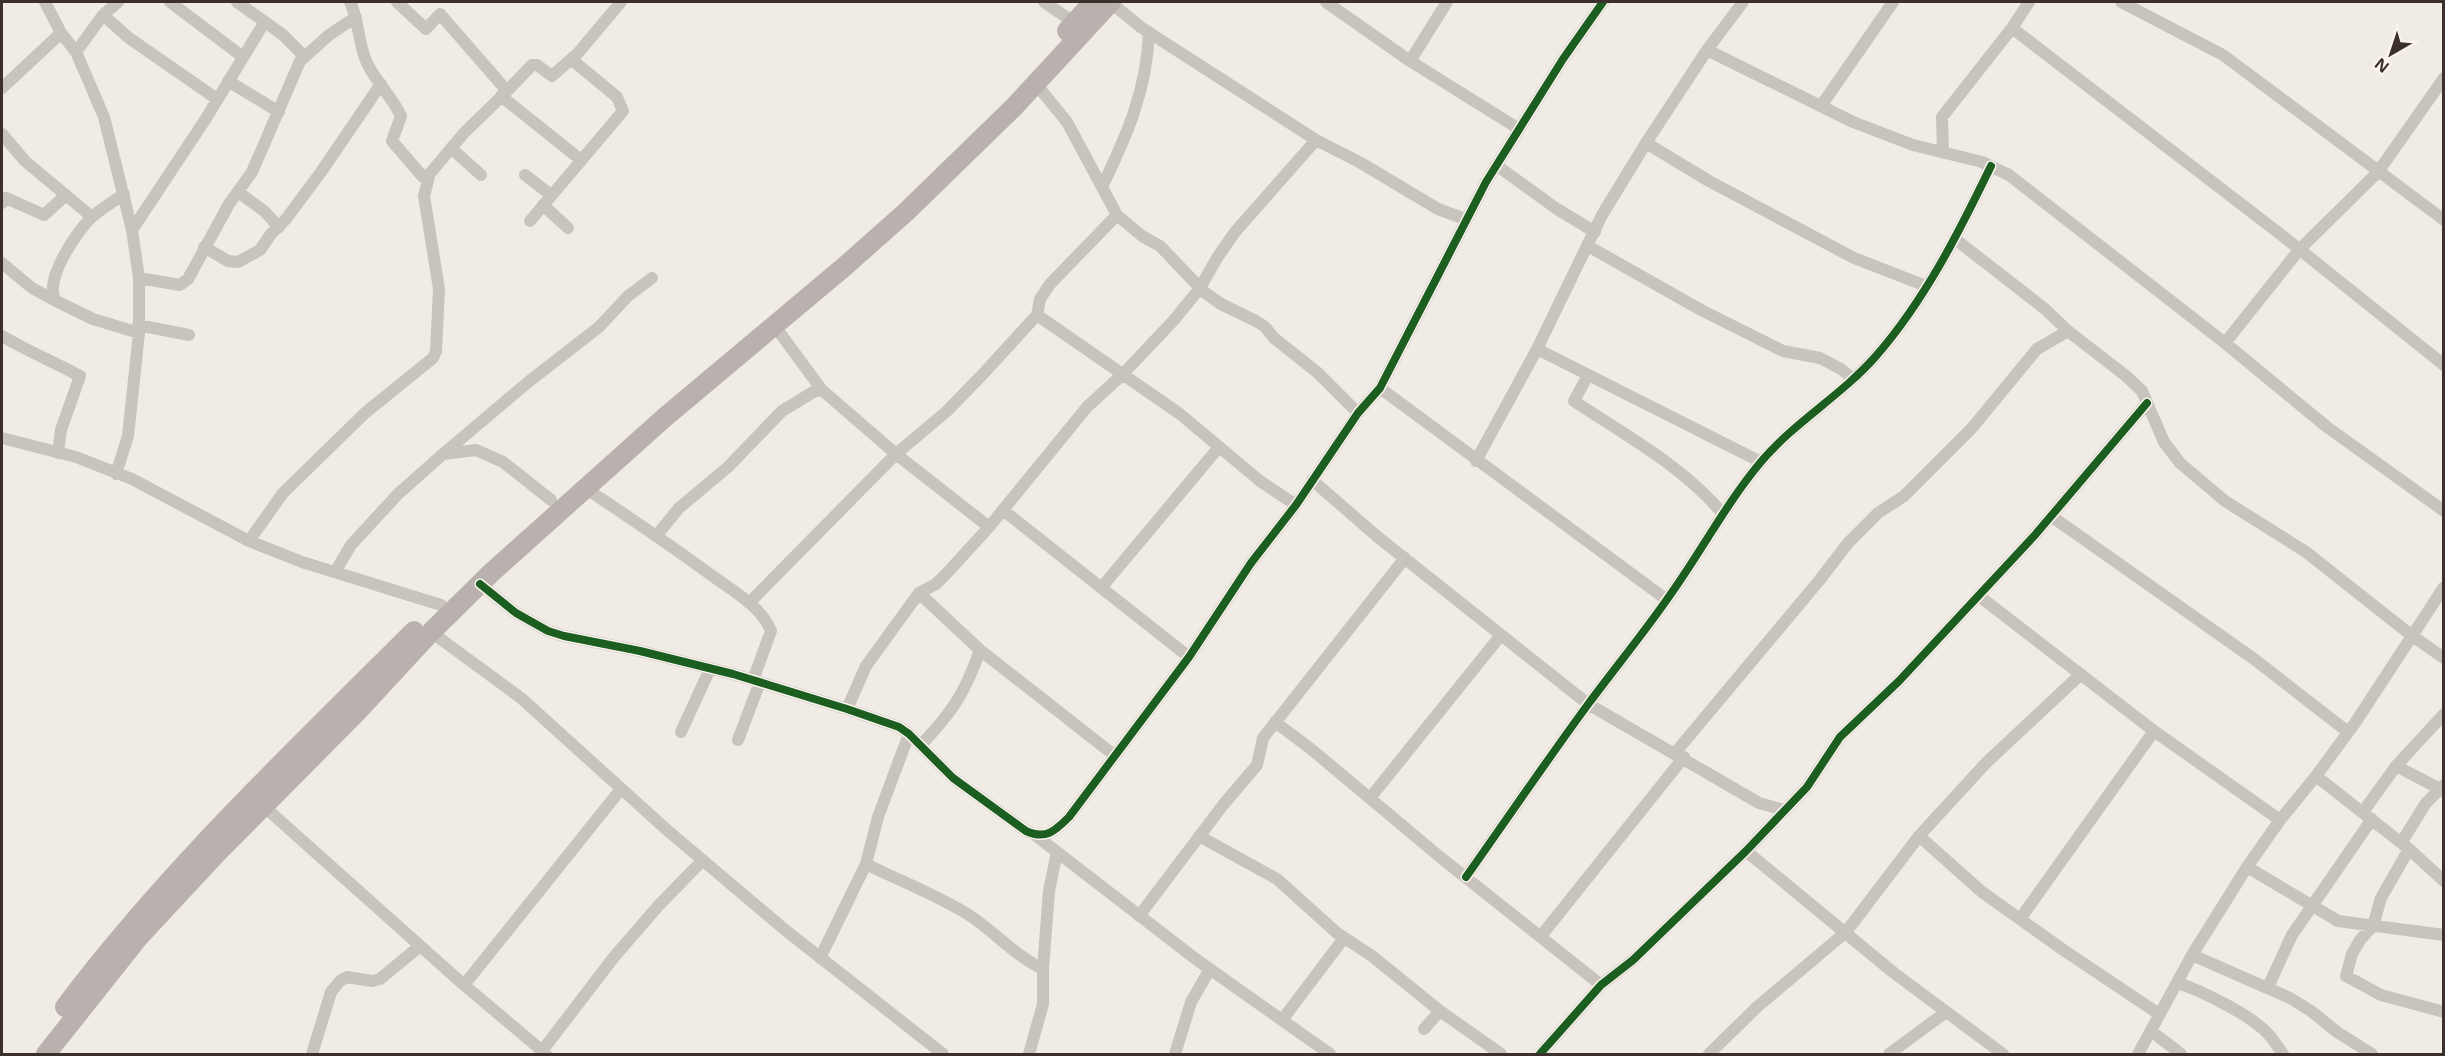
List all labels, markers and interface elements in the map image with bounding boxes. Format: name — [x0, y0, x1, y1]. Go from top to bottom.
north arrow — [2361, 24, 2421, 84]
text: N — [2370, 53, 2394, 78]

